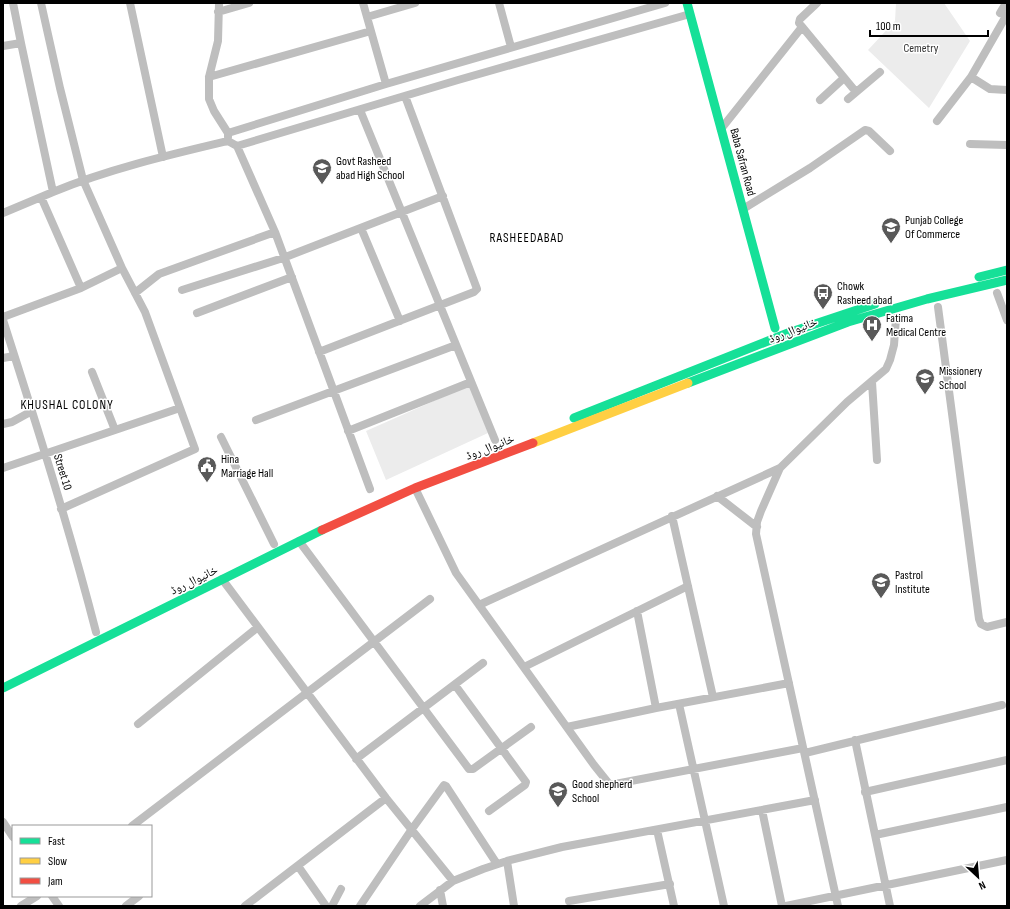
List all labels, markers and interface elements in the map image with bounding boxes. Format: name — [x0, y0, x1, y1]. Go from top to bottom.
scale bar — [870, 12, 988, 38]
text: 100 m — [876, 19, 901, 34]
park label: Cemetry — [904, 41, 939, 56]
street label: Baba Safran Road — [726, 127, 759, 198]
place label: Govt Rasheed abad High School — [336, 154, 405, 183]
school or university icon: Govt Rasheed abad High School — [311, 157, 333, 185]
place label: Punjab College Of Commerce — [905, 213, 964, 242]
school or university icon: Punjab College Of Commerce — [880, 216, 902, 244]
district label: RASHEEDABAD — [490, 230, 564, 246]
place label: Chowk Rasheed abad — [837, 279, 892, 308]
bus stop icon: Chowk Rasheed abad — [812, 282, 834, 310]
place label: Fatima Medical Centre — [886, 311, 946, 340]
street label: خانیوال روڈ — [767, 314, 820, 347]
hospital icon: Fatima Medical Centre — [861, 314, 883, 342]
place label: Missionery School — [939, 364, 983, 393]
school or university icon: Missionery School — [914, 367, 936, 395]
district label: KHUSHAL COLONY — [20, 397, 114, 413]
street label: خانیوال روڈ — [464, 431, 517, 464]
street label: Street 10 — [50, 452, 75, 492]
place label: Hina Marriage Hall — [221, 452, 273, 481]
public building icon: Hina Marriage Hall — [196, 455, 218, 483]
street label: خانیوال روڈ — [168, 562, 221, 598]
place label: Pastrol Institute — [895, 568, 930, 597]
school or university icon: Pastrol Institute — [870, 571, 892, 599]
place label: Good shepherd School — [572, 777, 632, 806]
school or university icon: Good shepherd School — [547, 780, 569, 808]
legend — [12, 825, 152, 897]
text: Fast — [48, 834, 65, 849]
text: Slow — [48, 854, 67, 869]
north arrow — [958, 857, 998, 897]
text: Jam — [47, 874, 63, 889]
text: N — [977, 878, 988, 893]

